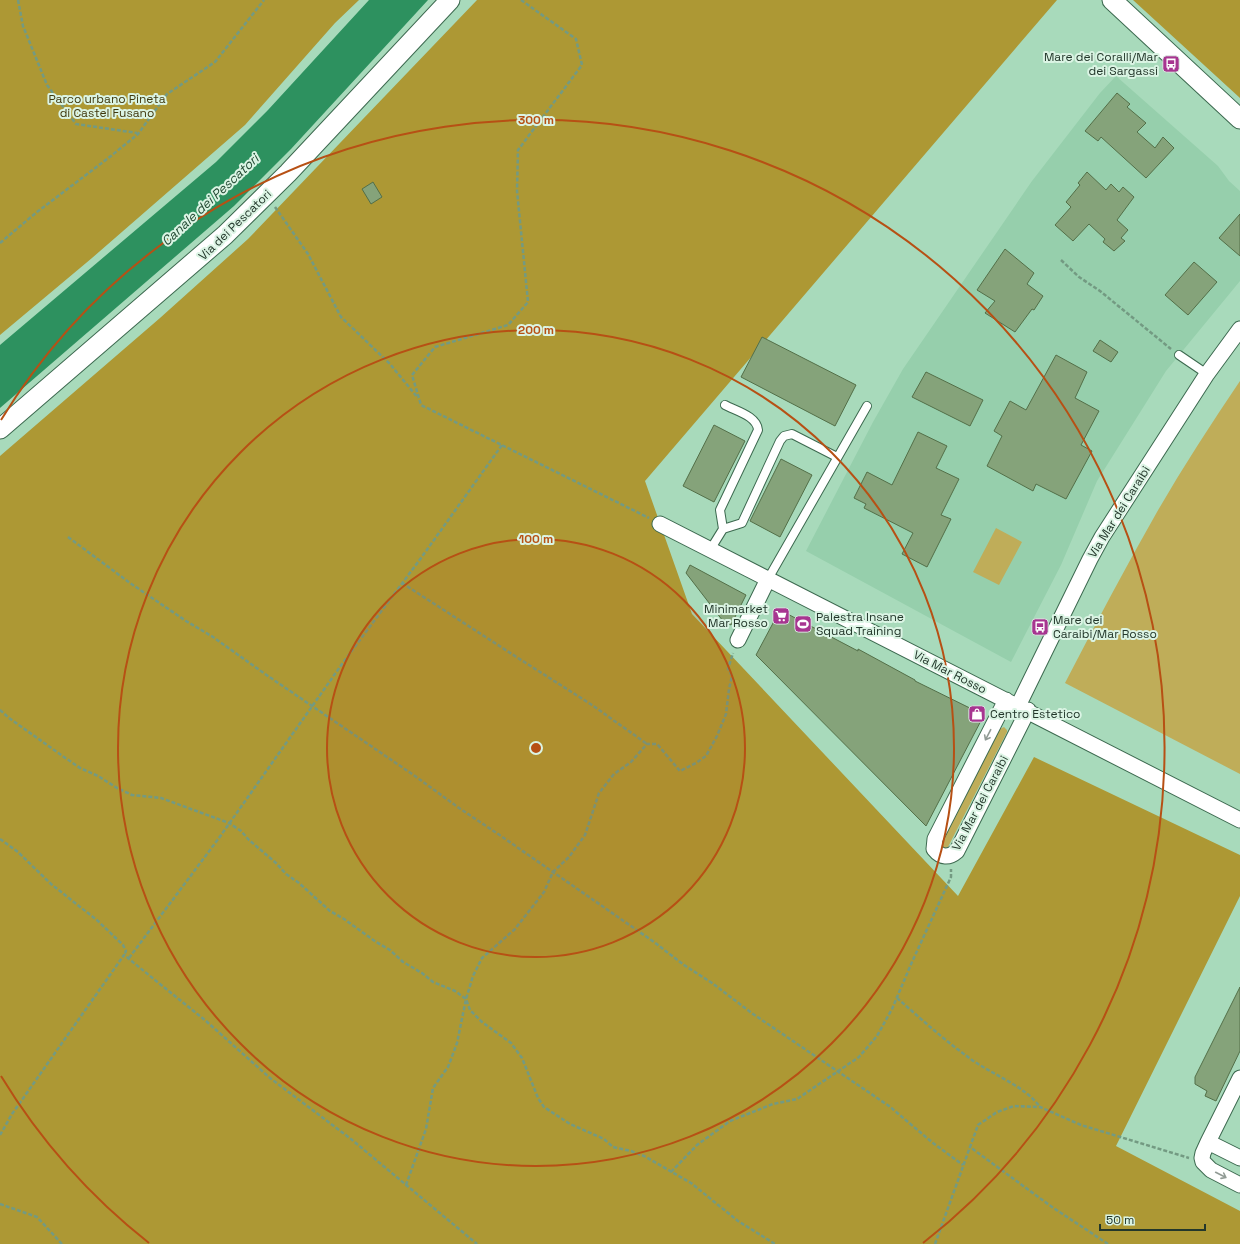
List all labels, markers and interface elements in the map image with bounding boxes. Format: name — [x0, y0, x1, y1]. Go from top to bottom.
place label: Mare dei Coralli/Mar dei Sargassi — [1044, 49, 1158, 79]
bus stop icon: Mare dei Coralli/Mar dei Sargassi — [1161, 54, 1181, 74]
park label: Parco urbano Pineta di Castel Fusano — [48, 91, 166, 121]
text: 300 m — [518, 112, 554, 128]
water label: Canale dei Pescatori — [158, 149, 264, 250]
street label: Via dei Pescatori — [195, 186, 275, 264]
text: 200 m — [518, 322, 554, 338]
street label: Via Mar dei Caraibi — [1084, 463, 1154, 561]
text: 100 m — [519, 531, 553, 547]
place label: Minimarket Mar Rosso — [704, 601, 768, 631]
supermarket icon: Minimarket Mar Rosso — [771, 606, 791, 626]
place label: Palestra Insane Squad Training — [816, 609, 904, 639]
place label: Mare dei Caraibi/Mar Rosso — [1053, 612, 1157, 642]
sports icon: Palestra Insane Squad Training — [793, 614, 813, 634]
bus stop icon: Mare dei Caraibi/Mar Rosso — [1030, 617, 1050, 637]
street label: Via Mar Rosso — [911, 647, 989, 697]
shop icon: Centro Estetico — [967, 704, 987, 724]
place label: Centro Estetico — [990, 706, 1081, 722]
one-way arrow — [984, 729, 992, 741]
centre of rings — [529, 741, 543, 755]
street label: Via Mar dei Caraibi — [948, 753, 1012, 853]
one-way arrow — [1215, 1171, 1227, 1179]
scale bar — [1100, 1206, 1205, 1232]
text: 50 m — [1106, 1212, 1134, 1228]

